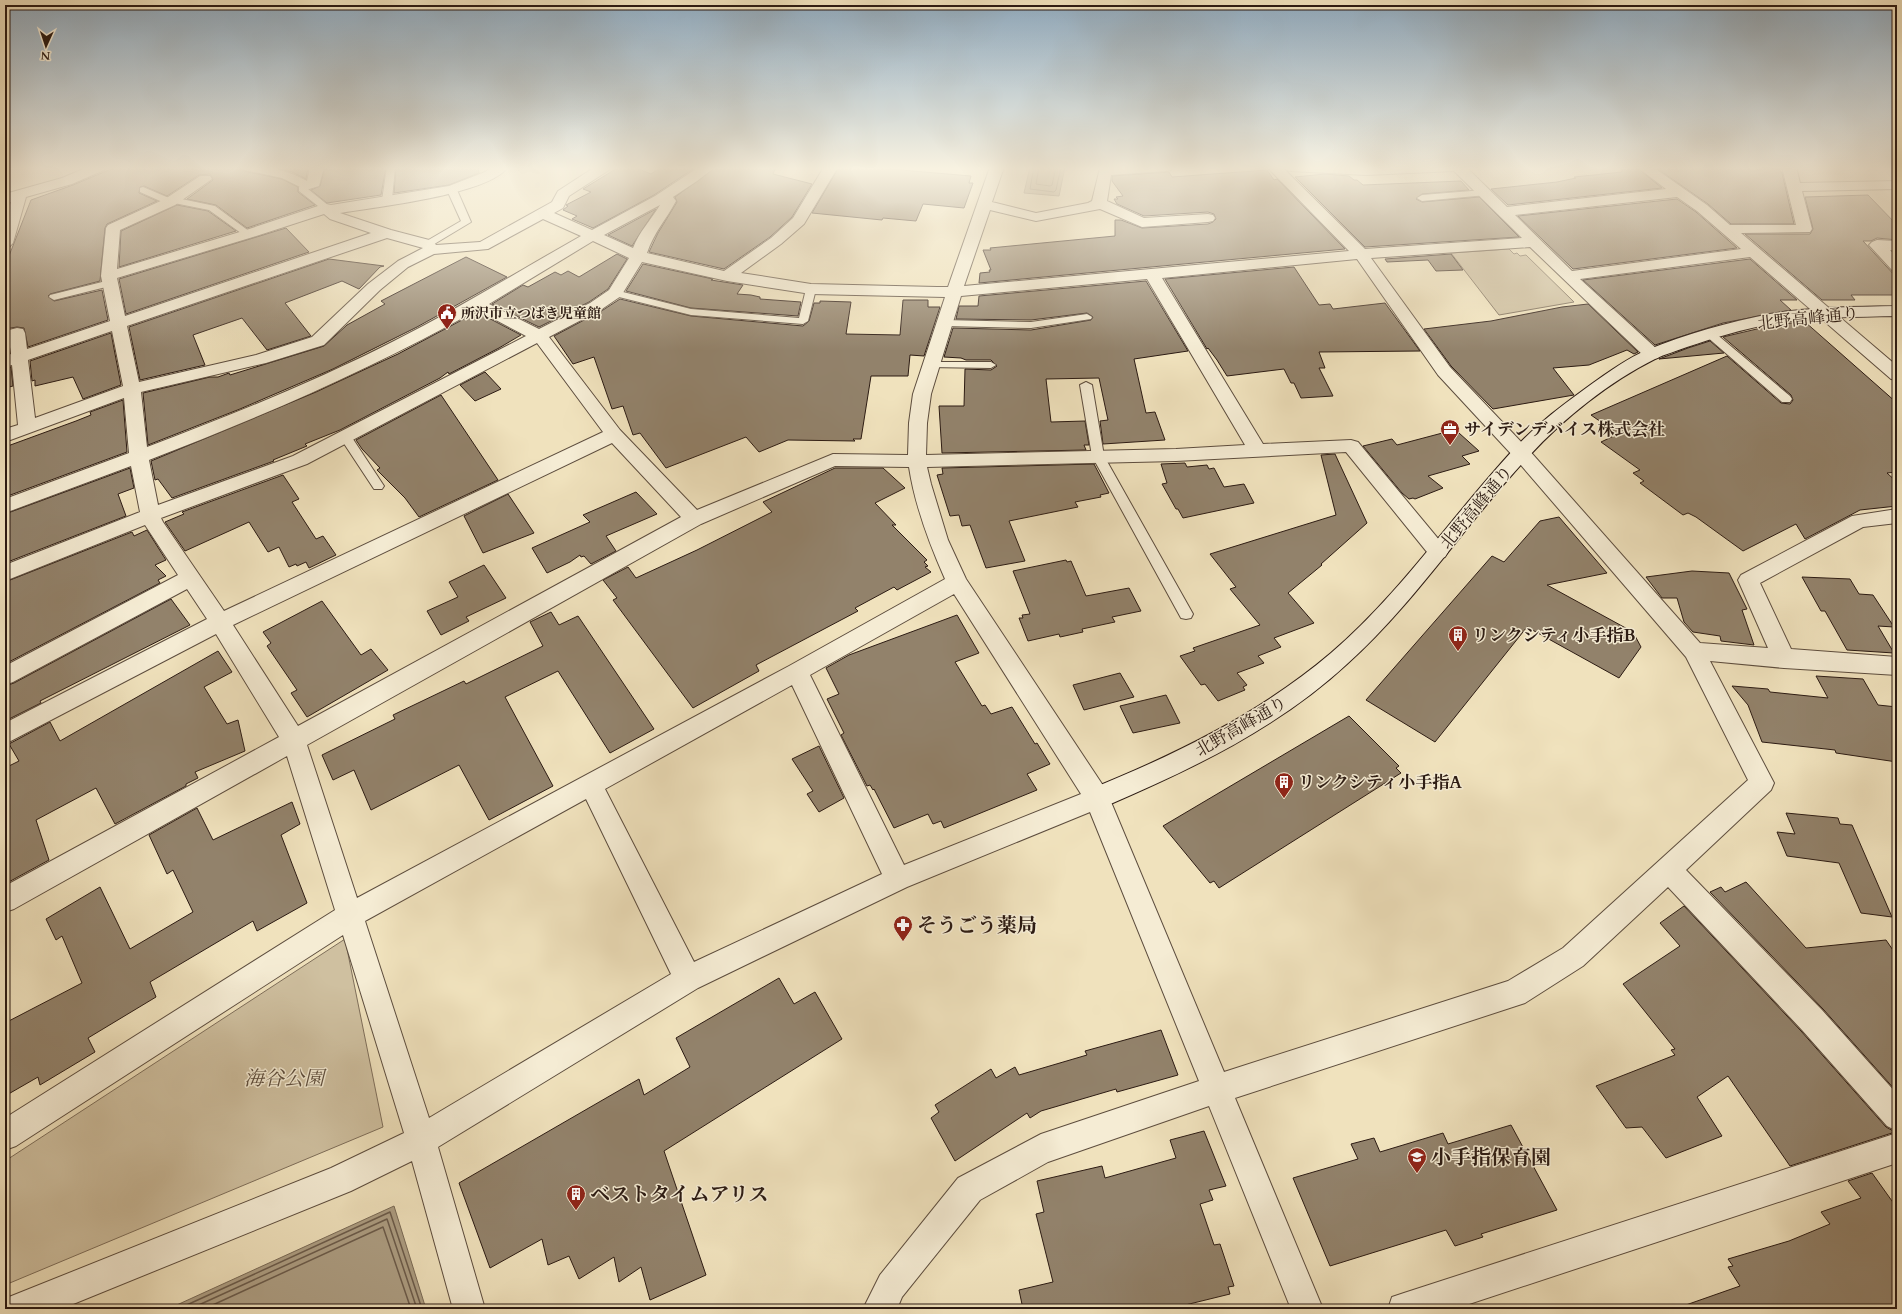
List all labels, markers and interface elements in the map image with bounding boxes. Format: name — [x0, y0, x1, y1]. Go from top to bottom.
north arrow — [26, 26, 66, 66]
text: N — [40, 48, 51, 63]
public building icon: 所沢市立つばき児童館 — [436, 302, 458, 330]
street label: 北野高峰通り — [1756, 302, 1860, 335]
place label: 所沢市立つばき児童館 — [461, 304, 601, 323]
office icon: サイデンデバイス株式会社 — [1439, 418, 1461, 446]
place label: サイデンデバイス株式会社 — [1464, 418, 1665, 441]
street label: 北野高峰通り — [1435, 461, 1518, 554]
building icon: リンクシティ小手指B — [1447, 624, 1469, 652]
place label: リンクシティ小手指B — [1472, 624, 1636, 647]
street label: 北野高峰通り — [1191, 691, 1291, 762]
building icon: リンクシティ小手指A — [1273, 771, 1295, 799]
place label: リンクシティ小手指A — [1298, 771, 1462, 794]
place label: そうごう薬局 — [917, 912, 1037, 939]
pharmacy icon: そうごう薬局 — [892, 914, 914, 942]
park label: 海谷公園 — [244, 1065, 327, 1092]
place label: 小手指保育園 — [1431, 1144, 1551, 1171]
school or university icon: 小手指保育園 — [1406, 1146, 1428, 1174]
place label: ベストタイムアリス — [590, 1181, 768, 1208]
building icon: ベストタイムアリス — [565, 1183, 587, 1211]

